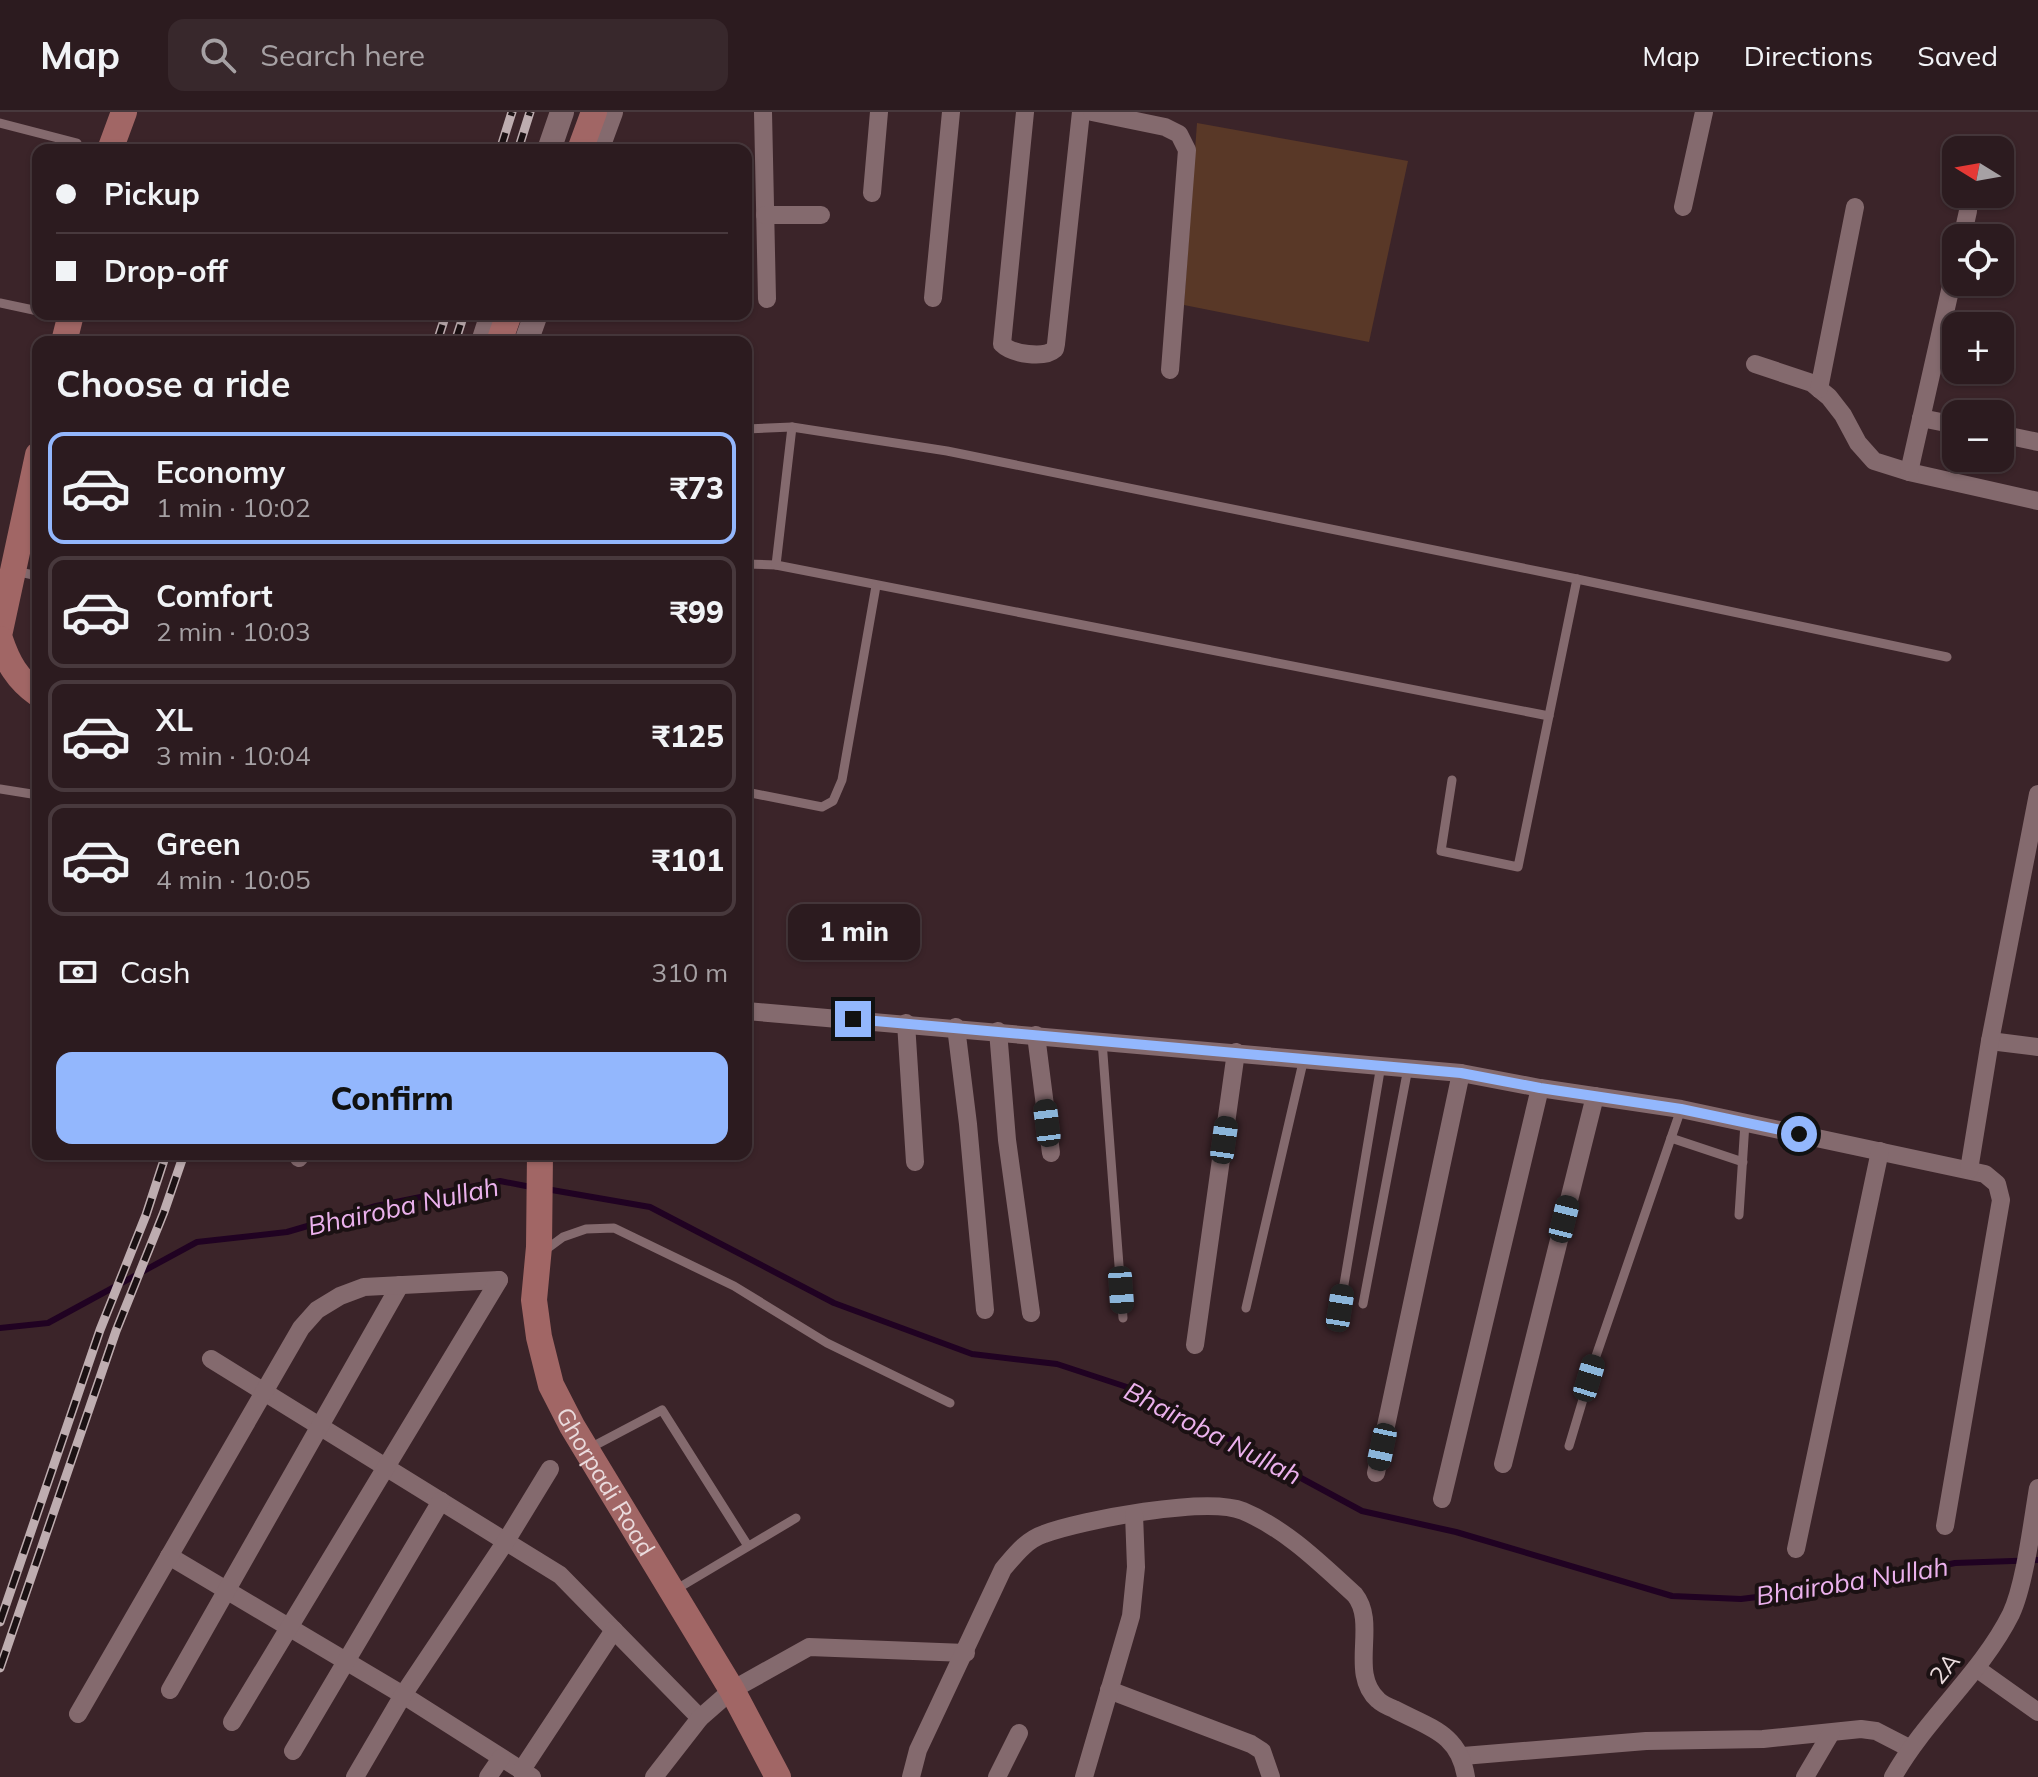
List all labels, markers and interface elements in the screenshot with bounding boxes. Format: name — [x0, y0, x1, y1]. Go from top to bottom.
search box — [168, 19, 728, 91]
text: Map — [40, 31, 120, 79]
icon: search — [196, 33, 240, 77]
text: Search here — [260, 36, 425, 74]
text: Map — [1642, 38, 1700, 73]
text: Directions — [1744, 38, 1873, 73]
text: Saved — [1917, 38, 1998, 73]
north arrow — [1942, 136, 2014, 208]
map controls — [1942, 136, 2014, 472]
text: Pickup — [104, 175, 200, 213]
button: locate — [1942, 224, 2014, 296]
text: Drop-off — [104, 252, 228, 290]
button: + — [1942, 312, 2014, 384]
text: Choose a ride — [56, 361, 290, 406]
button: − — [1942, 400, 2014, 472]
icon: car — [60, 452, 132, 524]
text: Economy — [156, 453, 285, 491]
text: ₹73 — [670, 469, 724, 507]
text: 1 min · 10:02 — [156, 491, 311, 524]
icon: car — [60, 576, 132, 648]
text: Comfort — [156, 577, 273, 615]
text: ₹99 — [670, 593, 724, 631]
text: 2 min · 10:03 — [156, 615, 311, 648]
icon: car — [60, 700, 132, 772]
text: XL — [156, 701, 193, 739]
text: ₹125 — [652, 717, 724, 755]
text: 3 min · 10:04 — [156, 739, 311, 772]
icon: car — [60, 824, 132, 896]
text: Green — [156, 825, 241, 863]
text: ₹101 — [652, 841, 724, 879]
text: 4 min · 10:05 — [156, 863, 311, 896]
callout: 1 min — [787, 903, 919, 959]
text: 1 min — [819, 915, 889, 948]
icon: cash — [56, 950, 100, 994]
text: Cash — [120, 953, 191, 991]
text: 310 m — [652, 956, 728, 989]
route end — [835, 1001, 871, 1037]
button: Confirm — [56, 1052, 728, 1144]
car — [1032, 1098, 1062, 1148]
car — [1209, 1115, 1239, 1165]
route start — [1781, 1116, 1817, 1152]
water label: Bhairoba Nullah — [304, 1170, 502, 1242]
car — [1547, 1193, 1581, 1245]
car — [1107, 1265, 1135, 1315]
car — [1324, 1282, 1356, 1334]
car — [1571, 1352, 1607, 1404]
water label: Bhairoba Nullah — [1119, 1374, 1307, 1492]
street label: Ghorpadi Road — [550, 1402, 662, 1561]
car — [1365, 1421, 1399, 1473]
water label: Bhairoba Nullah — [1753, 1549, 1951, 1613]
street label: 2A — [1922, 1646, 1966, 1690]

